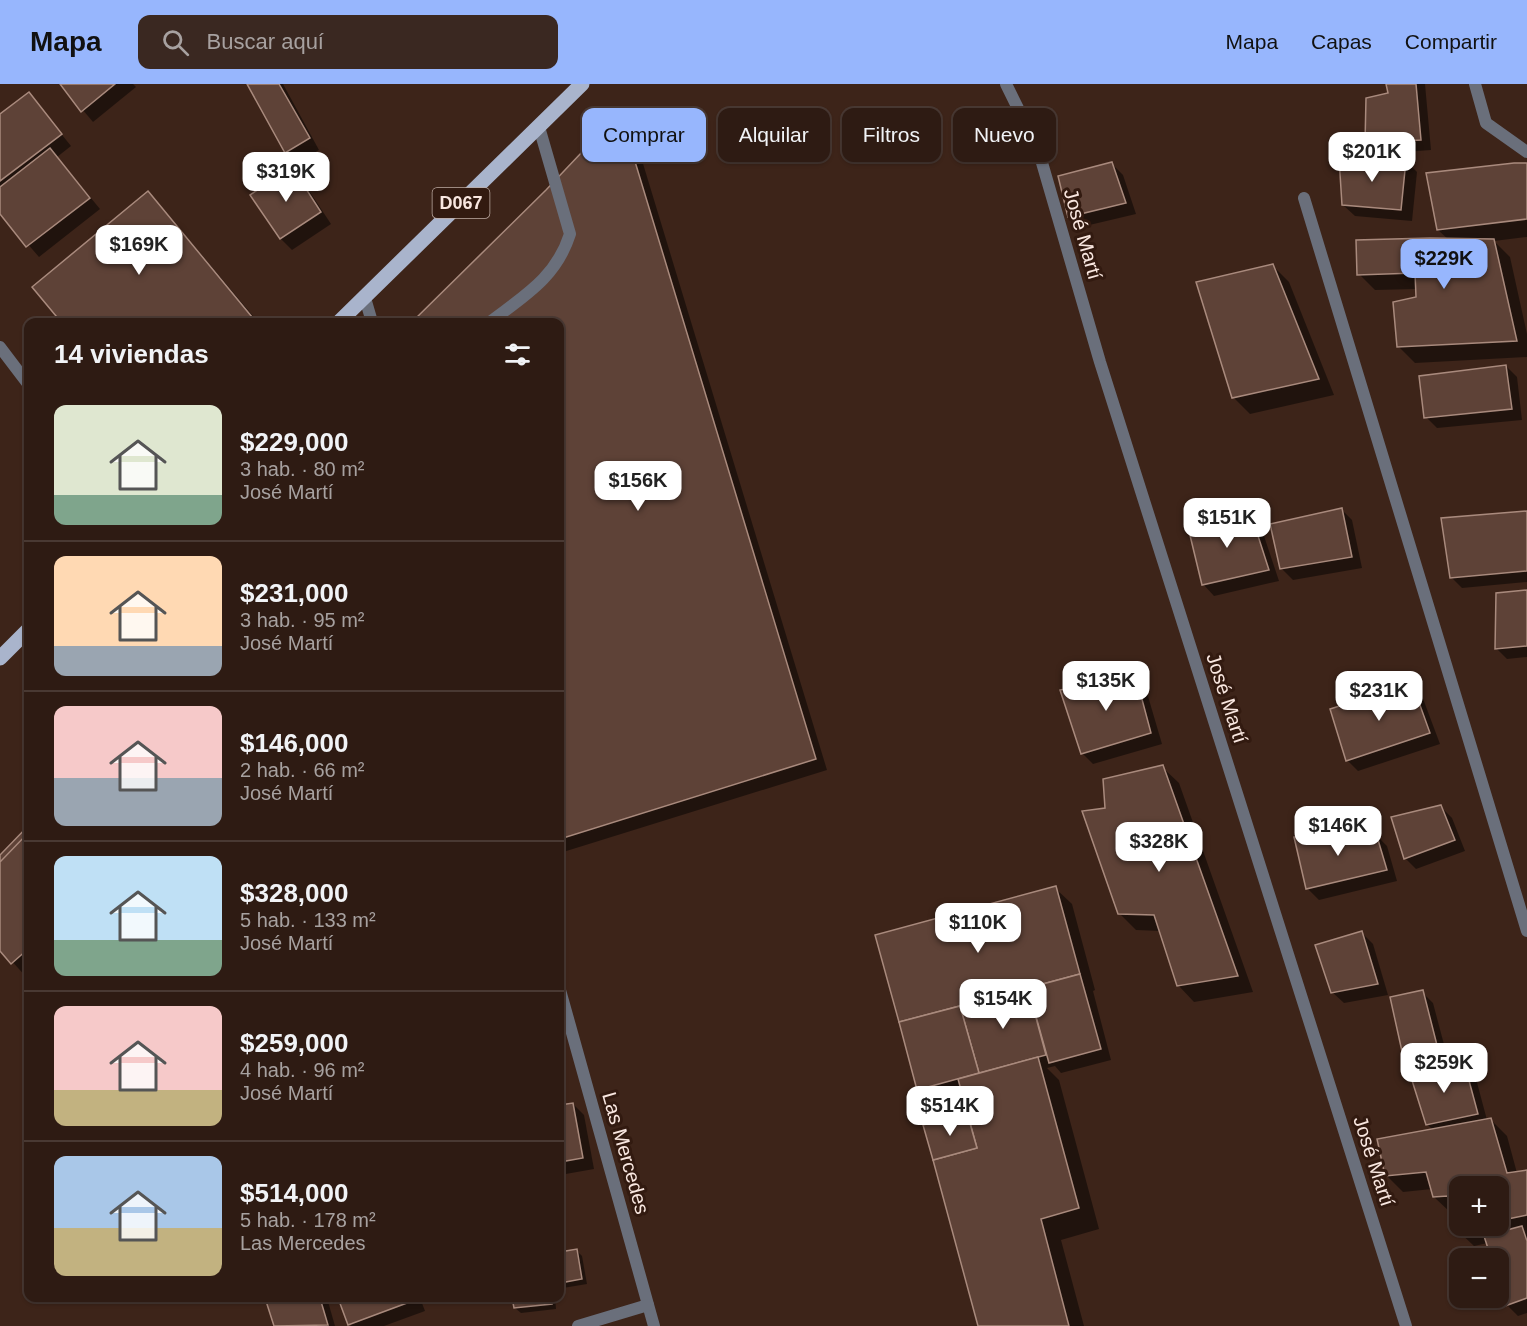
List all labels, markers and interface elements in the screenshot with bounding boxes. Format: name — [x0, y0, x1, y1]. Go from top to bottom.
search box — [138, 15, 558, 69]
text: Mapa — [30, 26, 102, 57]
icon: search — [159, 26, 192, 59]
text: Buscar aquí — [207, 29, 324, 54]
text: Mapa — [1226, 30, 1278, 53]
text: Capas — [1311, 30, 1372, 53]
text: Compartir — [1405, 30, 1497, 53]
chip: Comprar — [582, 108, 706, 162]
chip: Alquilar — [718, 108, 830, 162]
chip: Filtros — [842, 108, 941, 162]
chip: Nuevo — [953, 108, 1056, 162]
pin: $201K — [1330, 132, 1414, 183]
text: $201K — [1343, 140, 1401, 162]
pin: $319K — [244, 152, 328, 203]
text: $319K — [257, 160, 315, 182]
street label: José Martí — [1060, 186, 1107, 282]
road number: D067 — [432, 188, 490, 218]
pin: $169K — [97, 225, 181, 276]
text: $169K — [110, 233, 168, 255]
pin: $229K — [1402, 239, 1486, 290]
text: $229K — [1415, 247, 1473, 269]
icon: filters — [501, 338, 534, 371]
text: 14 viviendas — [54, 339, 209, 369]
text: $229,000 — [240, 427, 348, 457]
icon: home — [102, 429, 174, 501]
text: 3 hab. · 80 m² — [240, 458, 365, 480]
pin: $156K — [596, 461, 680, 512]
text: $156K — [609, 469, 667, 491]
text: José Martí — [240, 481, 333, 503]
pin: $151K — [1185, 498, 1269, 549]
text: $151K — [1198, 506, 1256, 528]
text: $231,000 — [240, 578, 348, 608]
icon: home — [102, 580, 174, 652]
text: 3 hab. · 95 m² — [240, 609, 365, 631]
text: José Martí — [240, 632, 333, 654]
street label: José Martí — [1202, 650, 1252, 746]
pin: $135K — [1064, 661, 1148, 712]
text: $135K — [1077, 669, 1135, 691]
pin: $231K — [1337, 671, 1421, 722]
text: $231K — [1350, 679, 1408, 701]
text: $146,000 — [240, 728, 348, 758]
icon: home — [102, 730, 174, 802]
text: 2 hab. · 66 m² — [240, 759, 365, 781]
text: José Martí — [240, 782, 333, 804]
pin: $146K — [1296, 806, 1380, 857]
text: $146K — [1309, 814, 1367, 836]
pin: $328K — [1117, 822, 1201, 873]
text: $328K — [1130, 830, 1188, 852]
text: $328,000 — [240, 878, 348, 908]
icon: home — [102, 880, 174, 952]
pin: $110K — [936, 903, 1020, 954]
text: 5 hab. · 133 m² — [240, 909, 376, 931]
text: $110K — [949, 911, 1007, 933]
text: José Martí — [240, 932, 333, 954]
pin: $154K — [961, 979, 1045, 1030]
text: $154K — [974, 987, 1032, 1009]
text: $259,000 — [240, 1028, 348, 1058]
icon: home — [102, 1030, 174, 1102]
pin: $259K — [1402, 1043, 1486, 1094]
text: $259K — [1415, 1051, 1473, 1073]
text: 4 hab. · 96 m² — [240, 1059, 365, 1081]
text: José Martí — [240, 1082, 333, 1104]
pin: $514K — [908, 1086, 992, 1137]
street label: Las Mercedes — [598, 1090, 654, 1216]
text: $514K — [921, 1094, 979, 1116]
street label: José Martí — [1349, 1113, 1399, 1209]
map controls — [1449, 1176, 1509, 1308]
button: + — [1449, 1176, 1509, 1236]
text: $514,000 — [240, 1178, 348, 1208]
icon: home — [102, 1180, 174, 1252]
text: 5 hab. · 178 m² — [240, 1209, 376, 1231]
text: Las Mercedes — [240, 1232, 366, 1254]
button: − — [1449, 1248, 1509, 1308]

